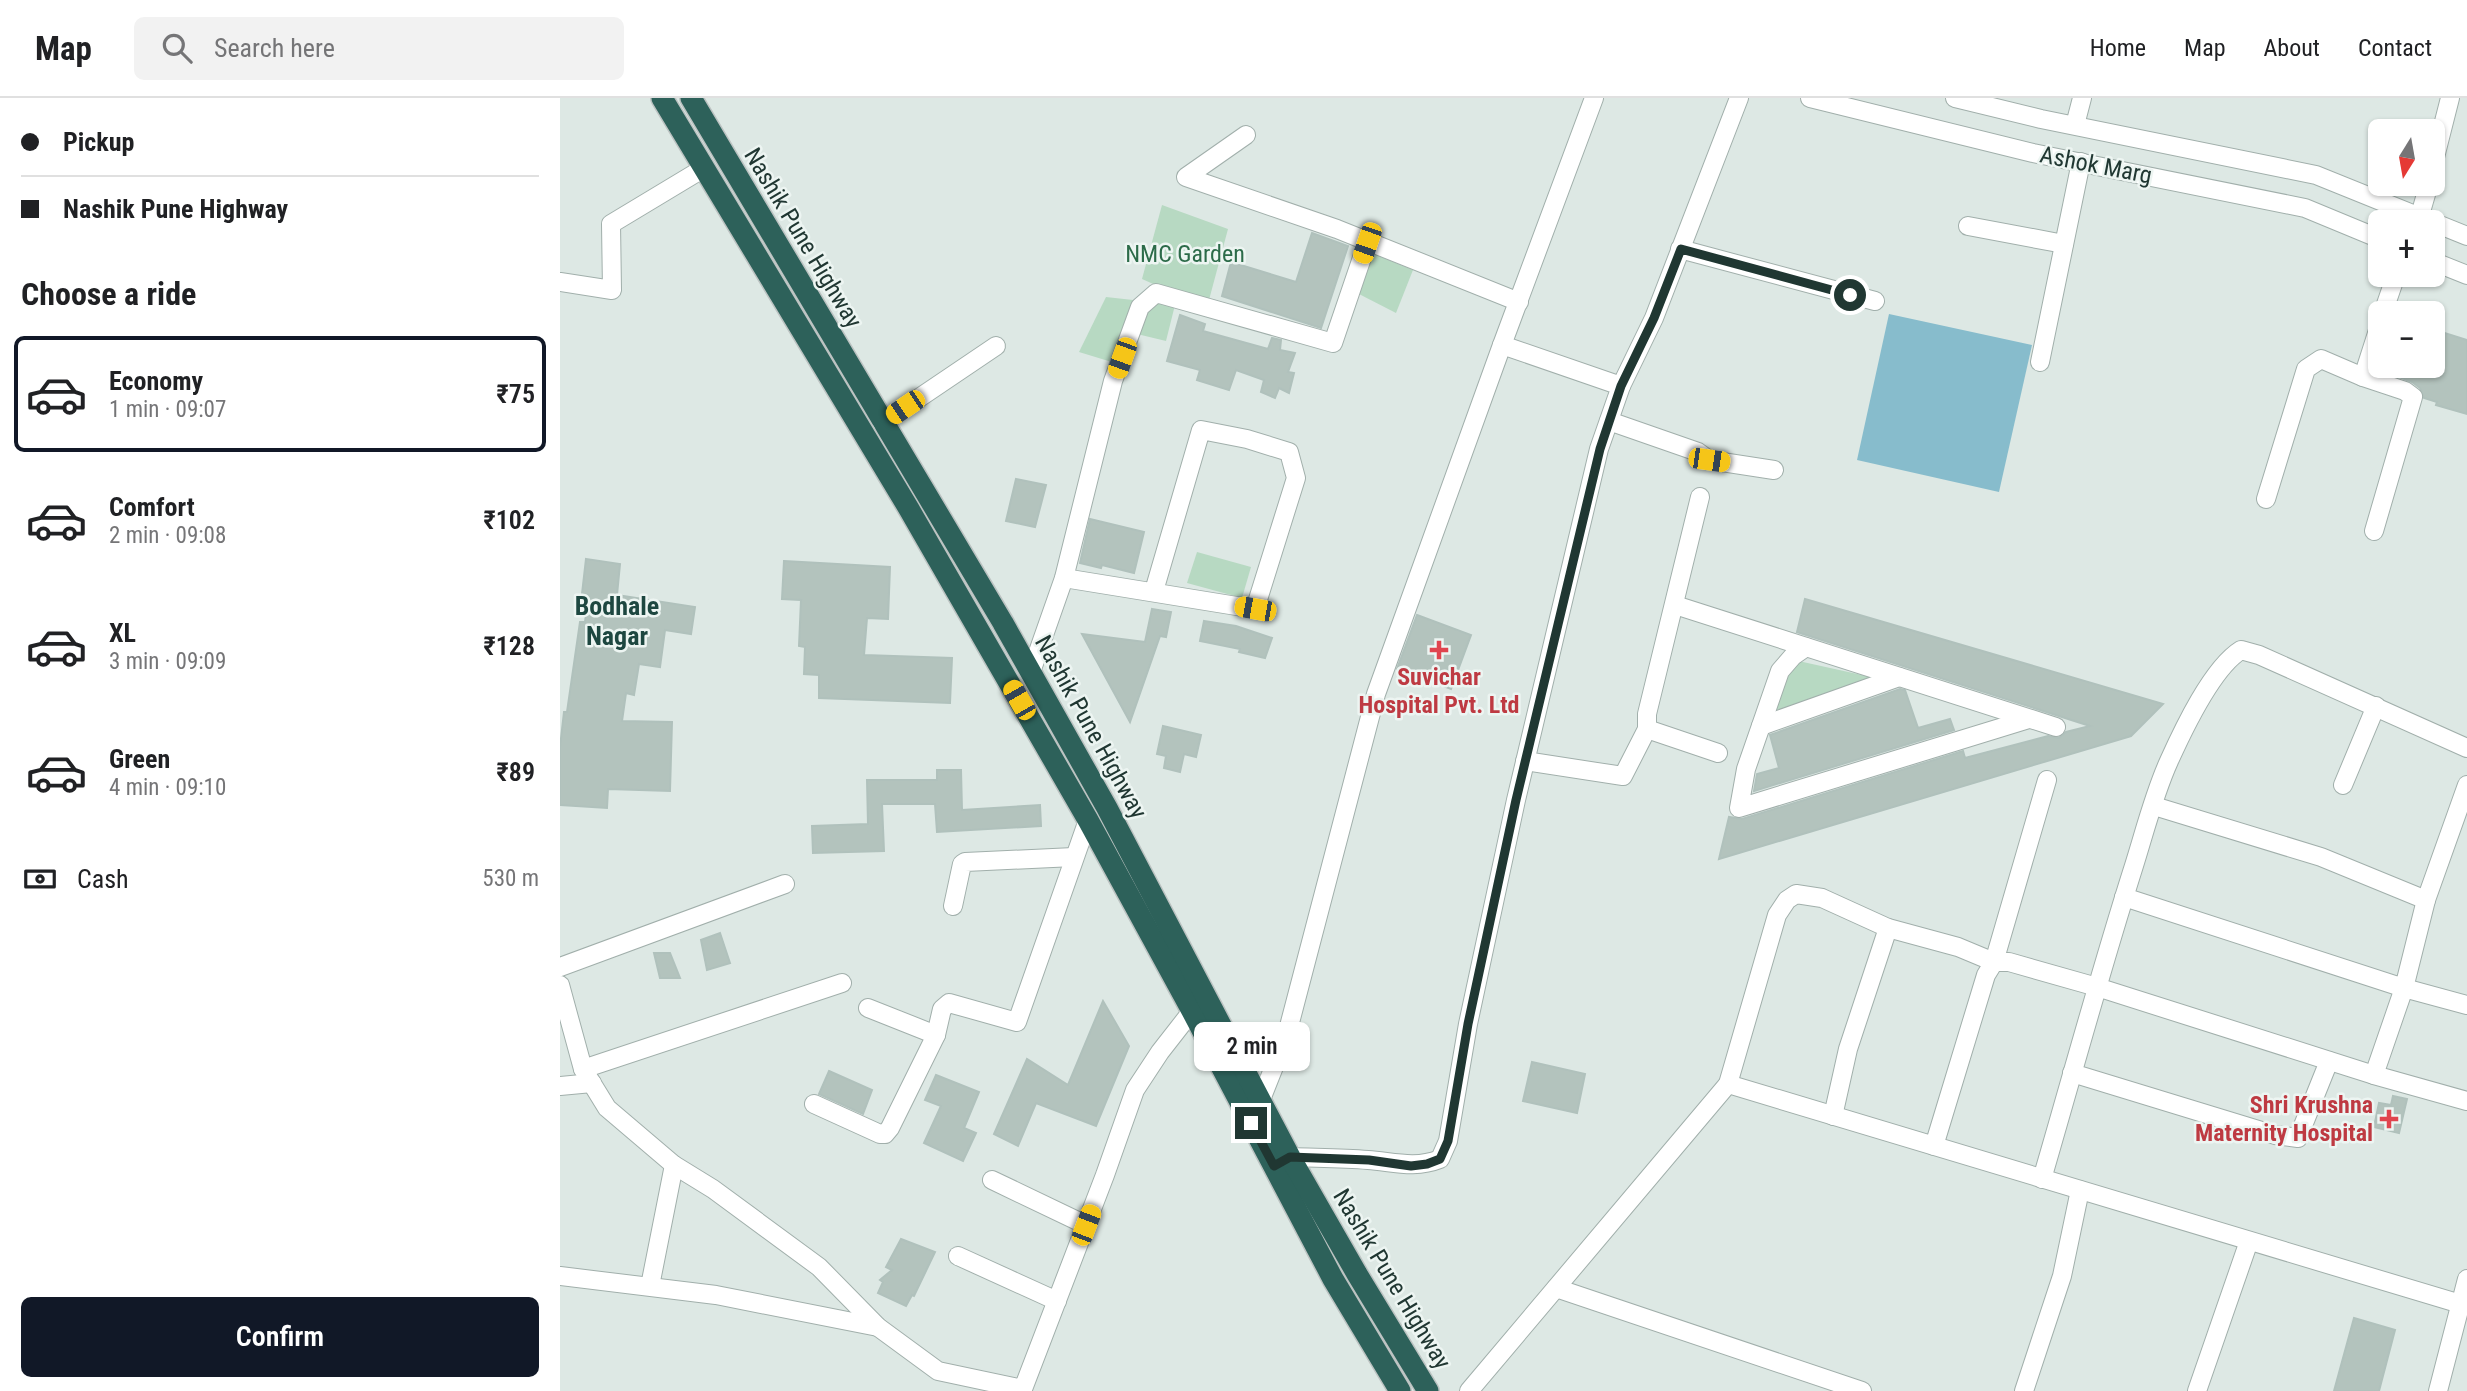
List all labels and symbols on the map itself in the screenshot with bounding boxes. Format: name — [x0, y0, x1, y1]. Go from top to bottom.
north arrow — [2368, 119, 2445, 196]
street label: Ashok Marg — [2038, 140, 2154, 190]
street label: Nashik Pune Highway — [738, 143, 868, 333]
car — [1351, 220, 1384, 266]
park label: NMC Garden — [1125, 240, 1245, 268]
route start — [1834, 279, 1866, 311]
car — [1105, 335, 1140, 381]
car — [882, 387, 929, 427]
car — [1687, 447, 1732, 473]
district label: Bodhale Nagar — [575, 591, 659, 651]
car — [1233, 595, 1278, 623]
street label: Nashik Pune Highway — [1029, 631, 1153, 823]
marker: Suvichar Hospital Pvt. Ltd — [1429, 640, 1449, 660]
place label: Suvichar Hospital Pvt. Ltd — [1359, 663, 1519, 719]
car — [1000, 677, 1039, 723]
callout: 2 min — [1193, 1021, 1309, 1070]
place label: Shri Krushna Maternity Hospital — [2195, 1091, 2373, 1147]
route end — [1235, 1107, 1267, 1139]
marker: Shri Krushna Maternity Hospital — [2379, 1109, 2399, 1129]
street label: Nashik Pune Highway — [1327, 1184, 1457, 1374]
car — [1069, 1202, 1104, 1248]

